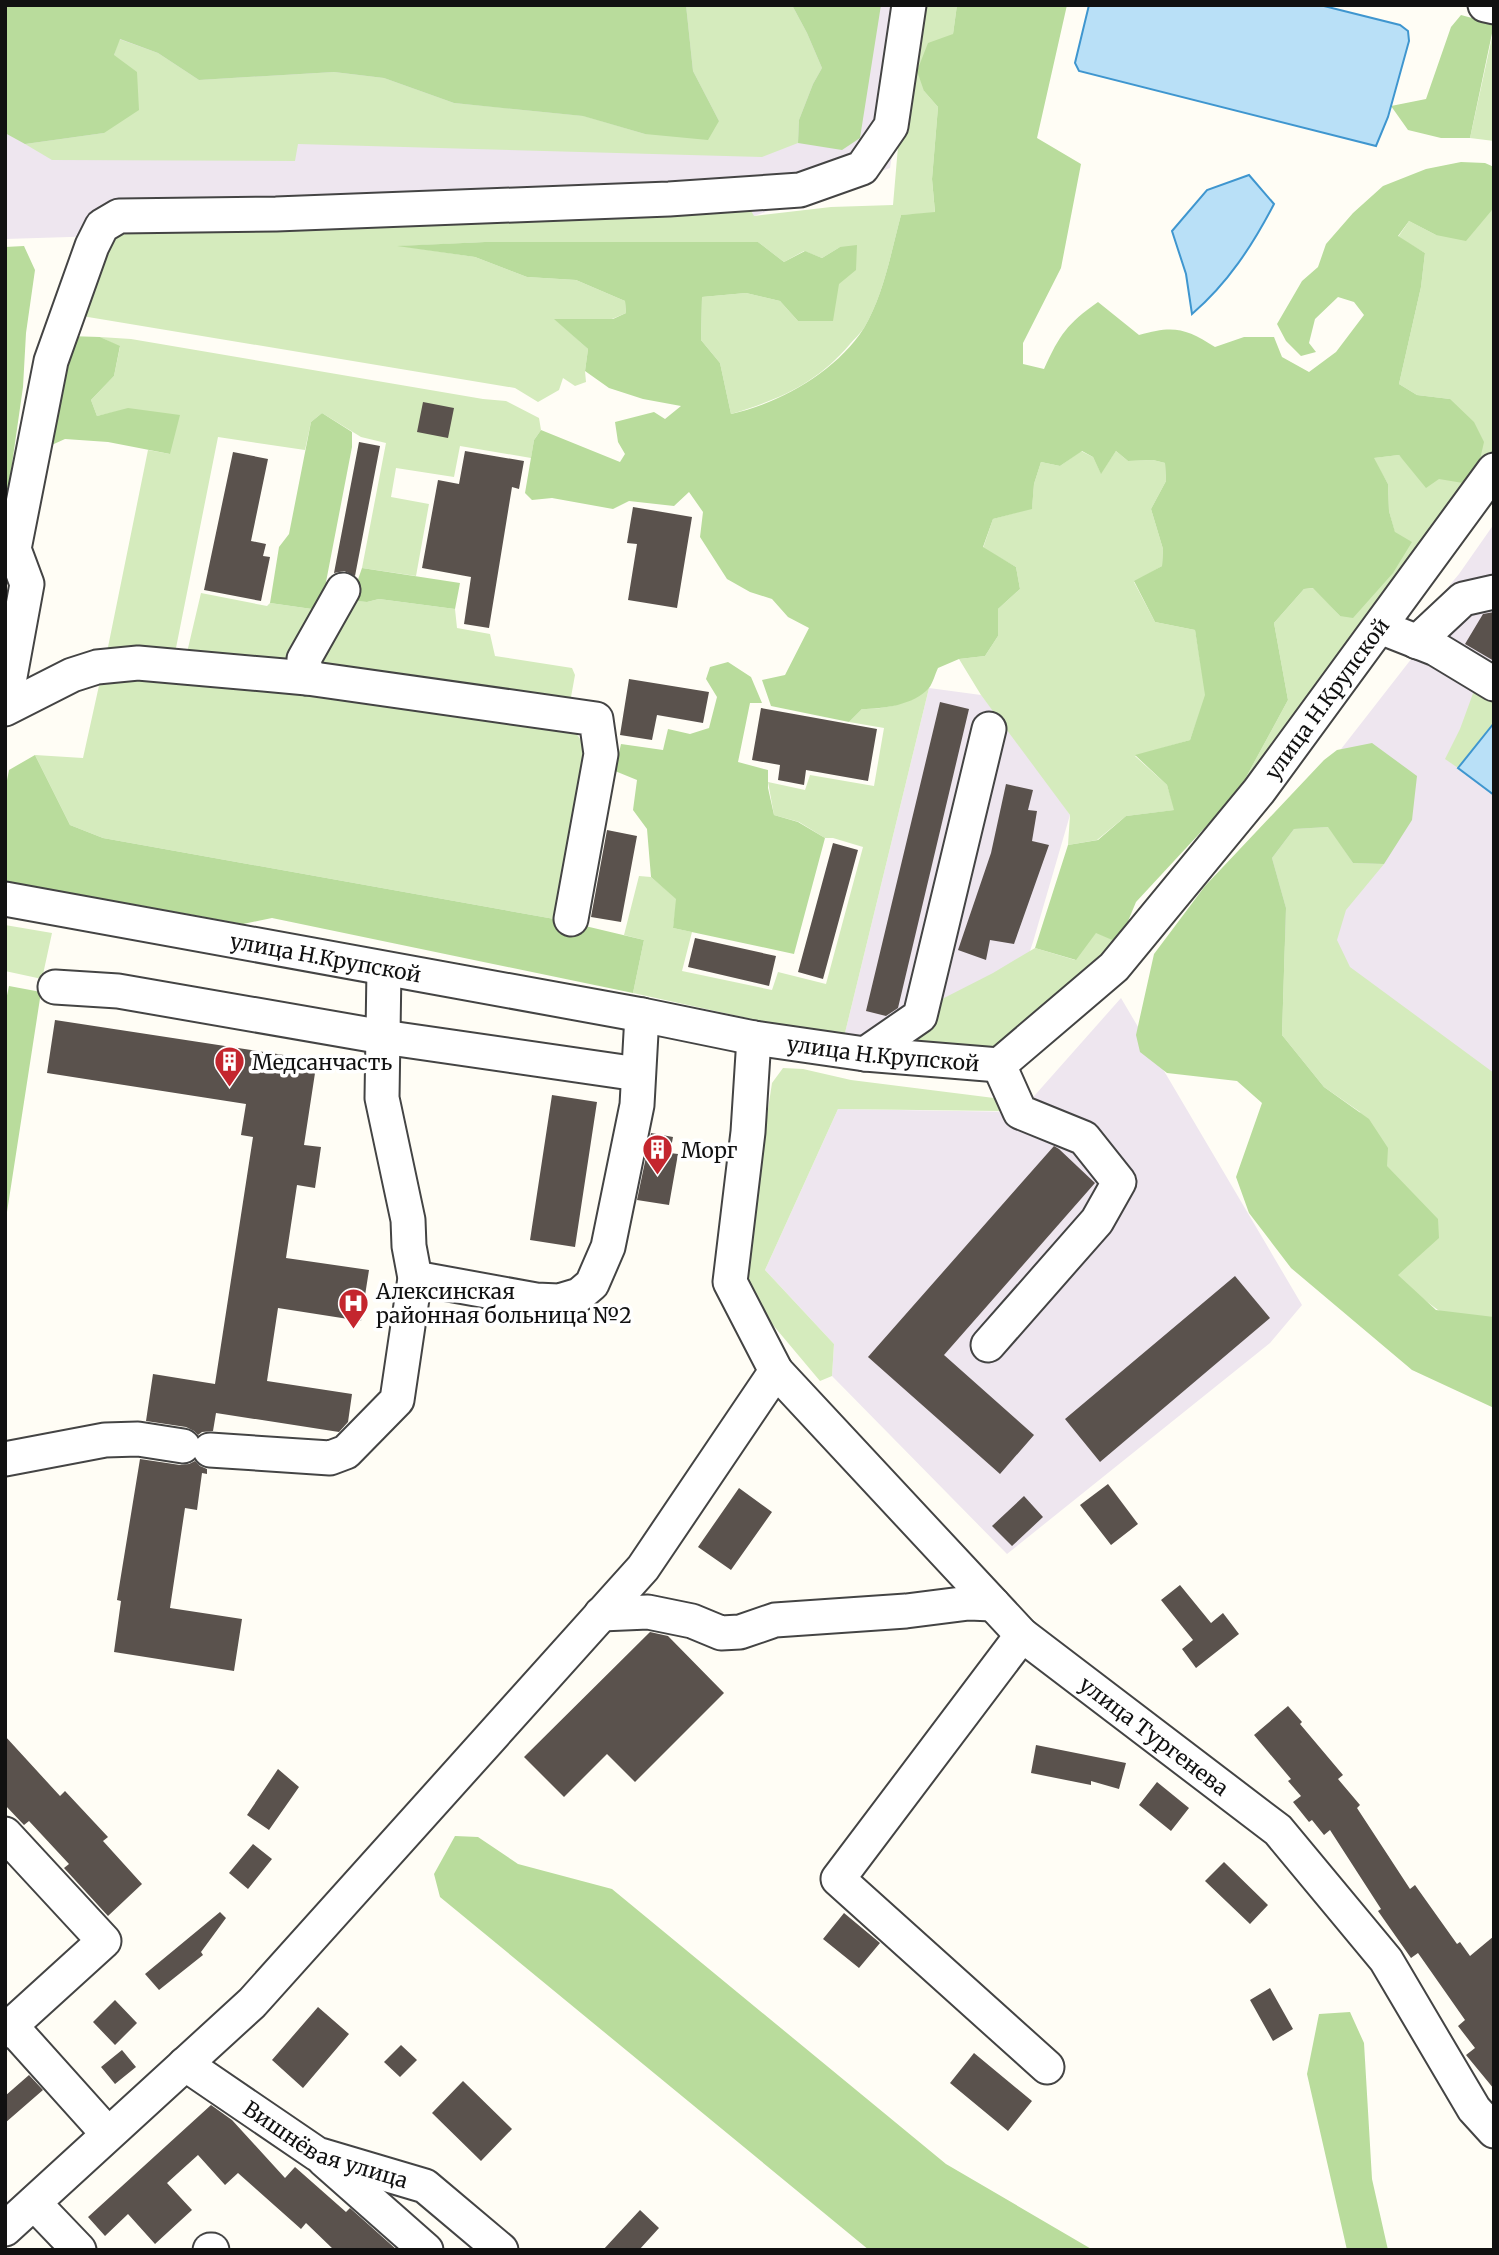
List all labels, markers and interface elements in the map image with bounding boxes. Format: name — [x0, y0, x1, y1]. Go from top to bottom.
street label: улица Н.Крупской — [1259, 613, 1395, 785]
street label: улица Н.Крупской — [228, 927, 423, 988]
street label: улица Н.Крупской — [785, 1029, 981, 1077]
building icon: Медсанчасть — [212, 1045, 246, 1089]
place label: Медсанчасть — [252, 1049, 392, 1076]
building icon: Морг — [641, 1133, 675, 1177]
place label: Морг — [681, 1137, 738, 1164]
place label: Алексинская районная больница №2 — [375, 1278, 632, 1329]
hospital icon: Алексинская районная больница №2 — [336, 1286, 370, 1330]
street label: улица Тургенева — [1074, 1670, 1234, 1801]
street label: Вишнёвая улица — [238, 2094, 411, 2194]

